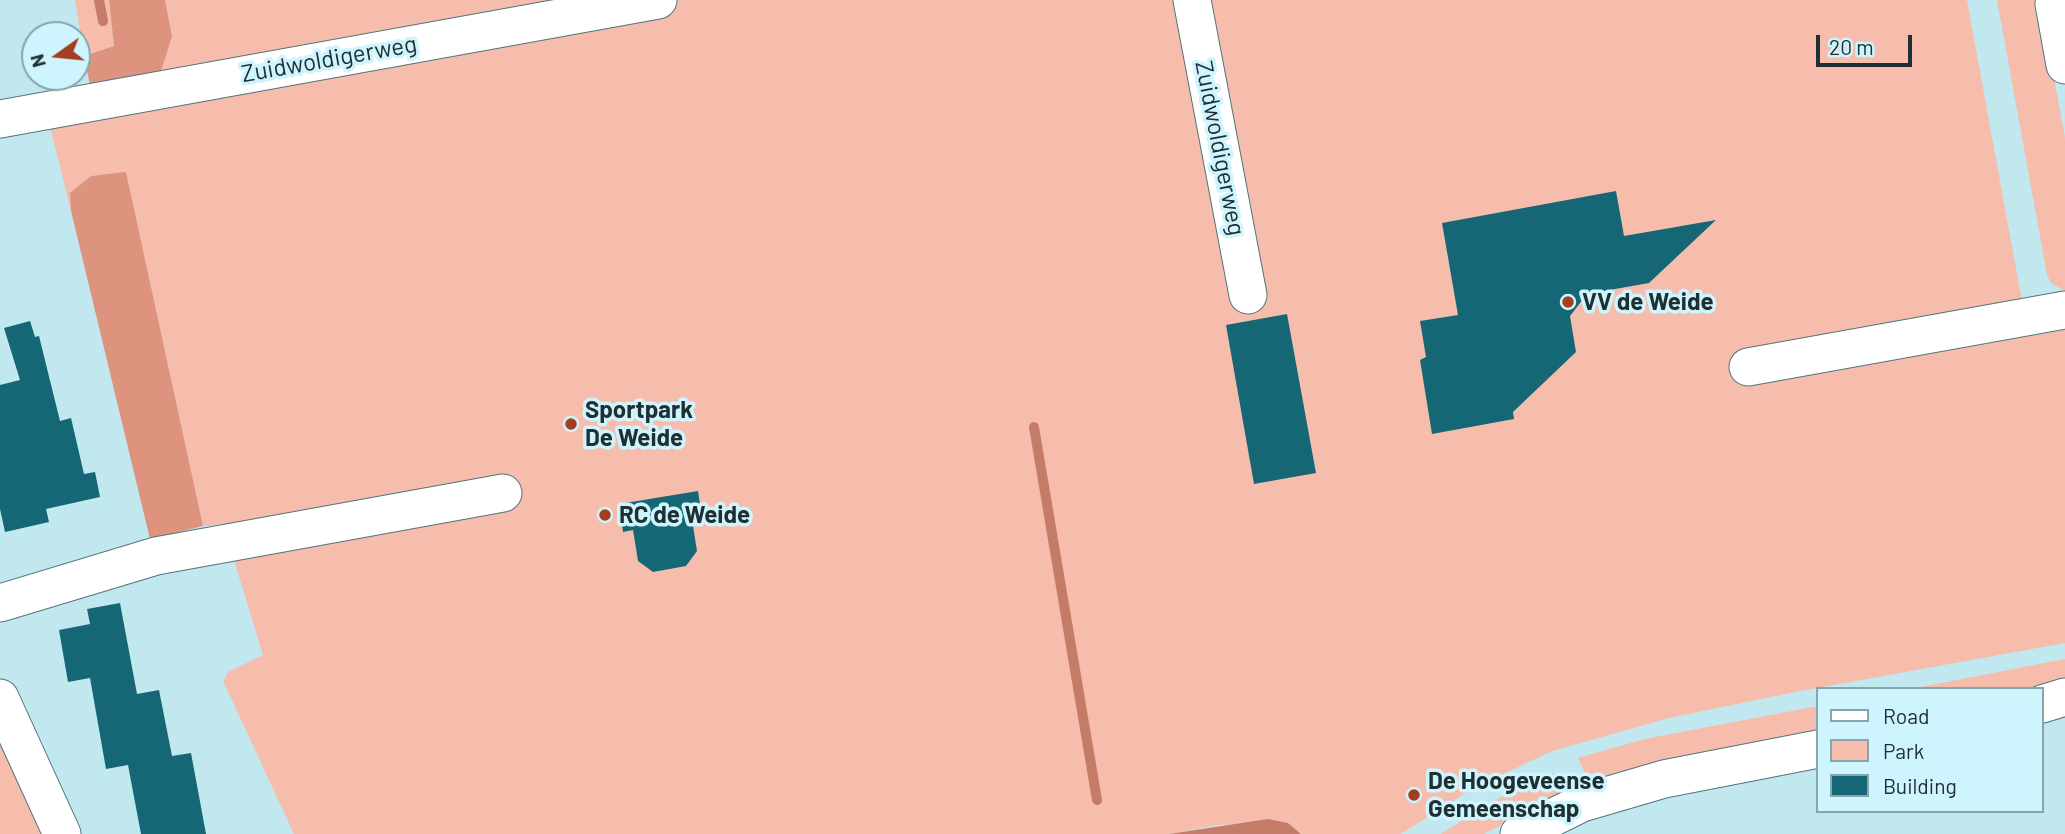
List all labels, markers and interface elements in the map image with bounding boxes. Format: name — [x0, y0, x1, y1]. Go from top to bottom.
north arrow — [21, 21, 91, 91]
scale bar — [1820, 21, 1916, 65]
street label: Zuidwoldigerweg — [239, 29, 419, 89]
text: 20 m — [1829, 34, 1874, 59]
text: N — [24, 52, 50, 70]
street label: Zuidwoldigerweg — [1189, 58, 1251, 238]
place label: VV de Weide — [1582, 288, 1714, 316]
marker: VV de Weide — [1560, 294, 1576, 310]
place label: Sportpark De Weide — [585, 396, 693, 452]
marker: Sportpark De Weide — [563, 416, 579, 432]
place label: RC de Weide — [619, 501, 750, 529]
marker: RC de Weide — [597, 507, 613, 523]
legend — [1816, 687, 2044, 813]
text: Road — [1883, 703, 1929, 728]
text: Park — [1883, 738, 1924, 763]
place label: De Hoogeveense Gemeenschap — [1428, 767, 1604, 823]
text: Building — [1883, 773, 1957, 798]
marker: De Hoogeveense Gemeenschap — [1406, 787, 1422, 803]

